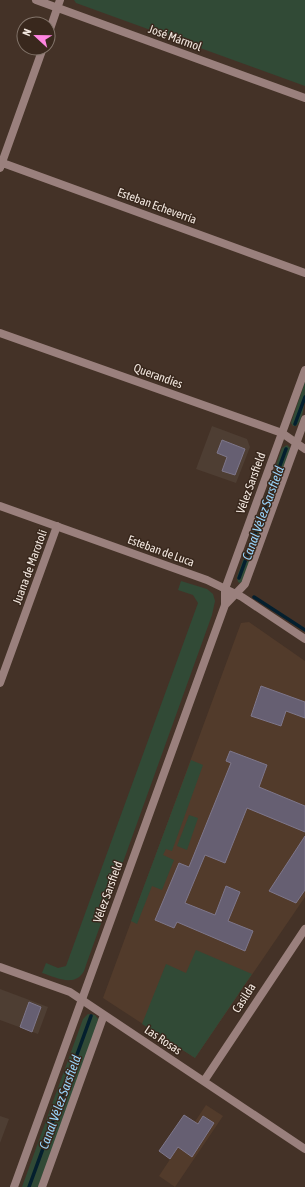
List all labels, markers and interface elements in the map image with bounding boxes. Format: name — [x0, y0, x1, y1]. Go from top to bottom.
north arrow — [16, 16, 56, 56]
street label: José Mármol — [147, 22, 204, 54]
text: N — [20, 27, 34, 38]
street label: Esteban Echeverría — [115, 185, 199, 227]
street label: Querandíes — [132, 361, 184, 391]
street label: Vélez Sarsfield — [233, 450, 269, 516]
water label: Canal Vélez Sarsfield — [239, 464, 287, 562]
street label: Juana de Marotoli — [10, 528, 50, 606]
street label: Esteban de Luca — [126, 532, 196, 570]
street label: Vélez Sarsfield — [90, 859, 126, 925]
street label: Casilda — [229, 981, 259, 1015]
street label: Las Rosas — [142, 1023, 184, 1057]
water label: Canal Vélez Sarsfield — [36, 1053, 84, 1151]

